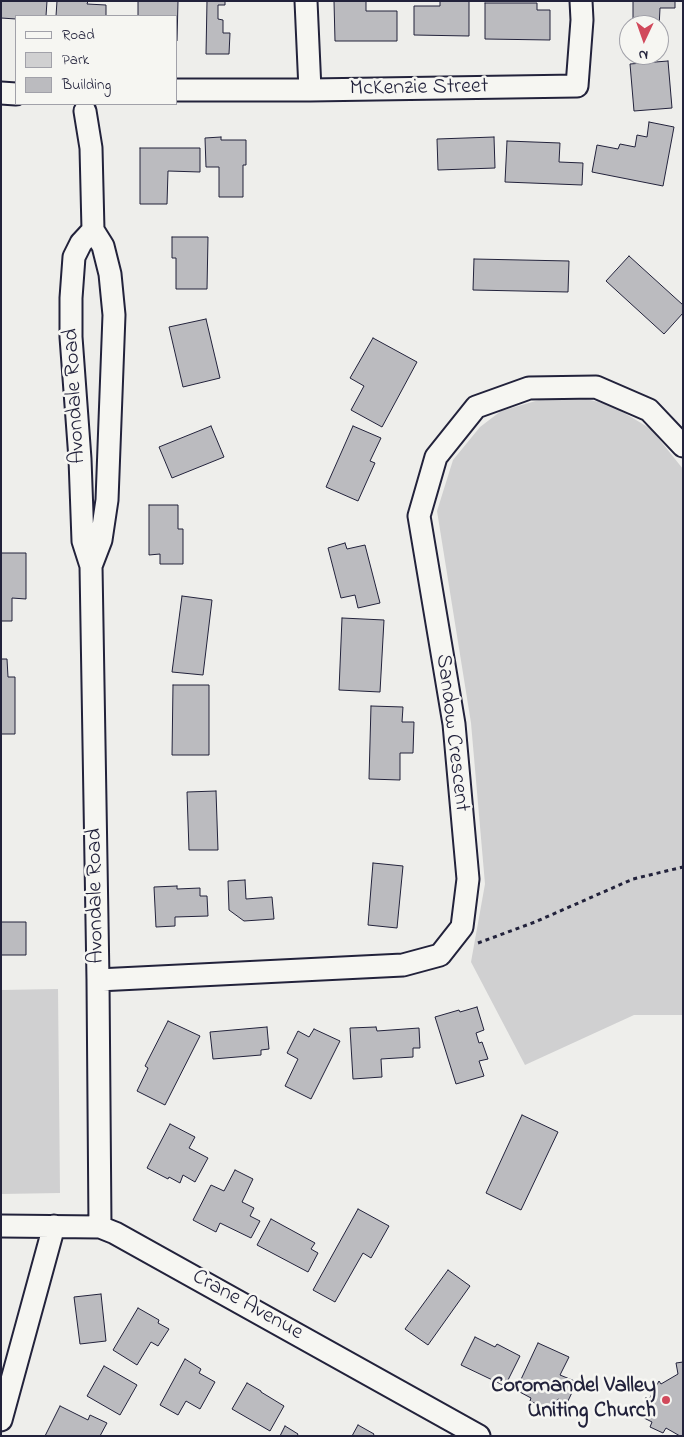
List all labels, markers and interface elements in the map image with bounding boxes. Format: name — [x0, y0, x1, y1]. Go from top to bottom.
legend — [15, 15, 178, 105]
north arrow — [619, 15, 669, 65]
text: Road — [62, 24, 95, 46]
text: N — [638, 44, 649, 65]
text: Park — [62, 49, 89, 71]
text: Building — [62, 74, 111, 96]
street label: McKenzie Street — [350, 75, 488, 103]
street label: Avondale Road — [59, 328, 93, 464]
street label: Sandow Crescent — [428, 653, 474, 813]
street label: Avondale Road — [83, 828, 111, 964]
street label: Crane Avenue — [187, 1265, 307, 1347]
place label: Coromandel Valley Uniting Church — [491, 1374, 656, 1425]
marker: Coromandel Valley Uniting Church — [660, 1394, 672, 1406]

